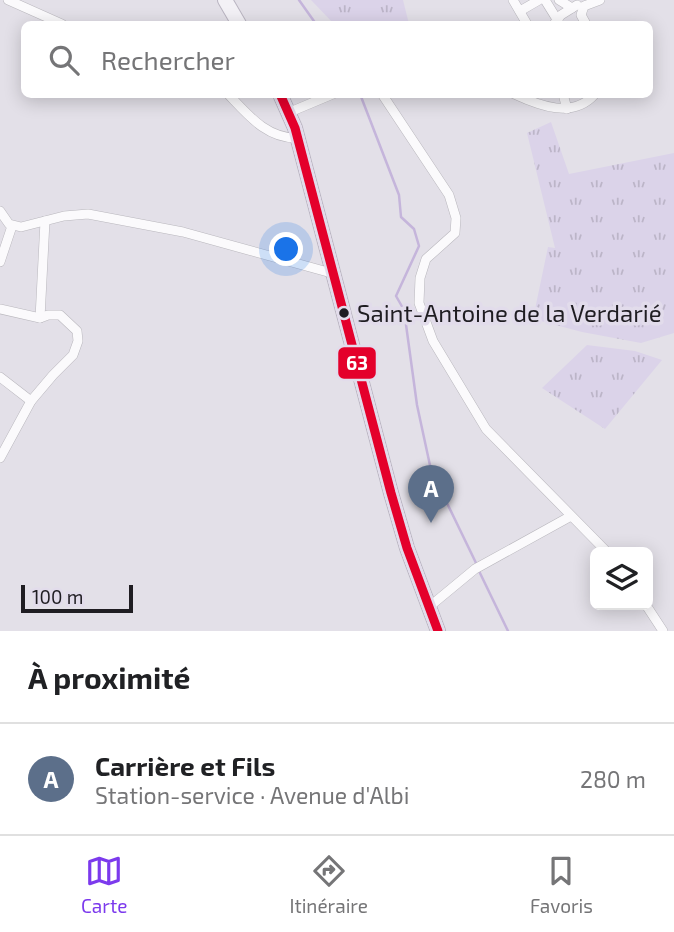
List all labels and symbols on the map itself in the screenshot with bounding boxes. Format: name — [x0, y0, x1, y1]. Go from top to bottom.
your location — [269, 232, 303, 266]
place label: Saint-Antoine de la Verdarié — [357, 298, 662, 327]
marker: Saint-Antoine de la Verdarié — [337, 306, 351, 320]
line badge: 63 — [337, 346, 377, 380]
text: 63 — [346, 351, 368, 374]
pin: A — [408, 465, 454, 523]
scale bar — [21, 582, 133, 614]

